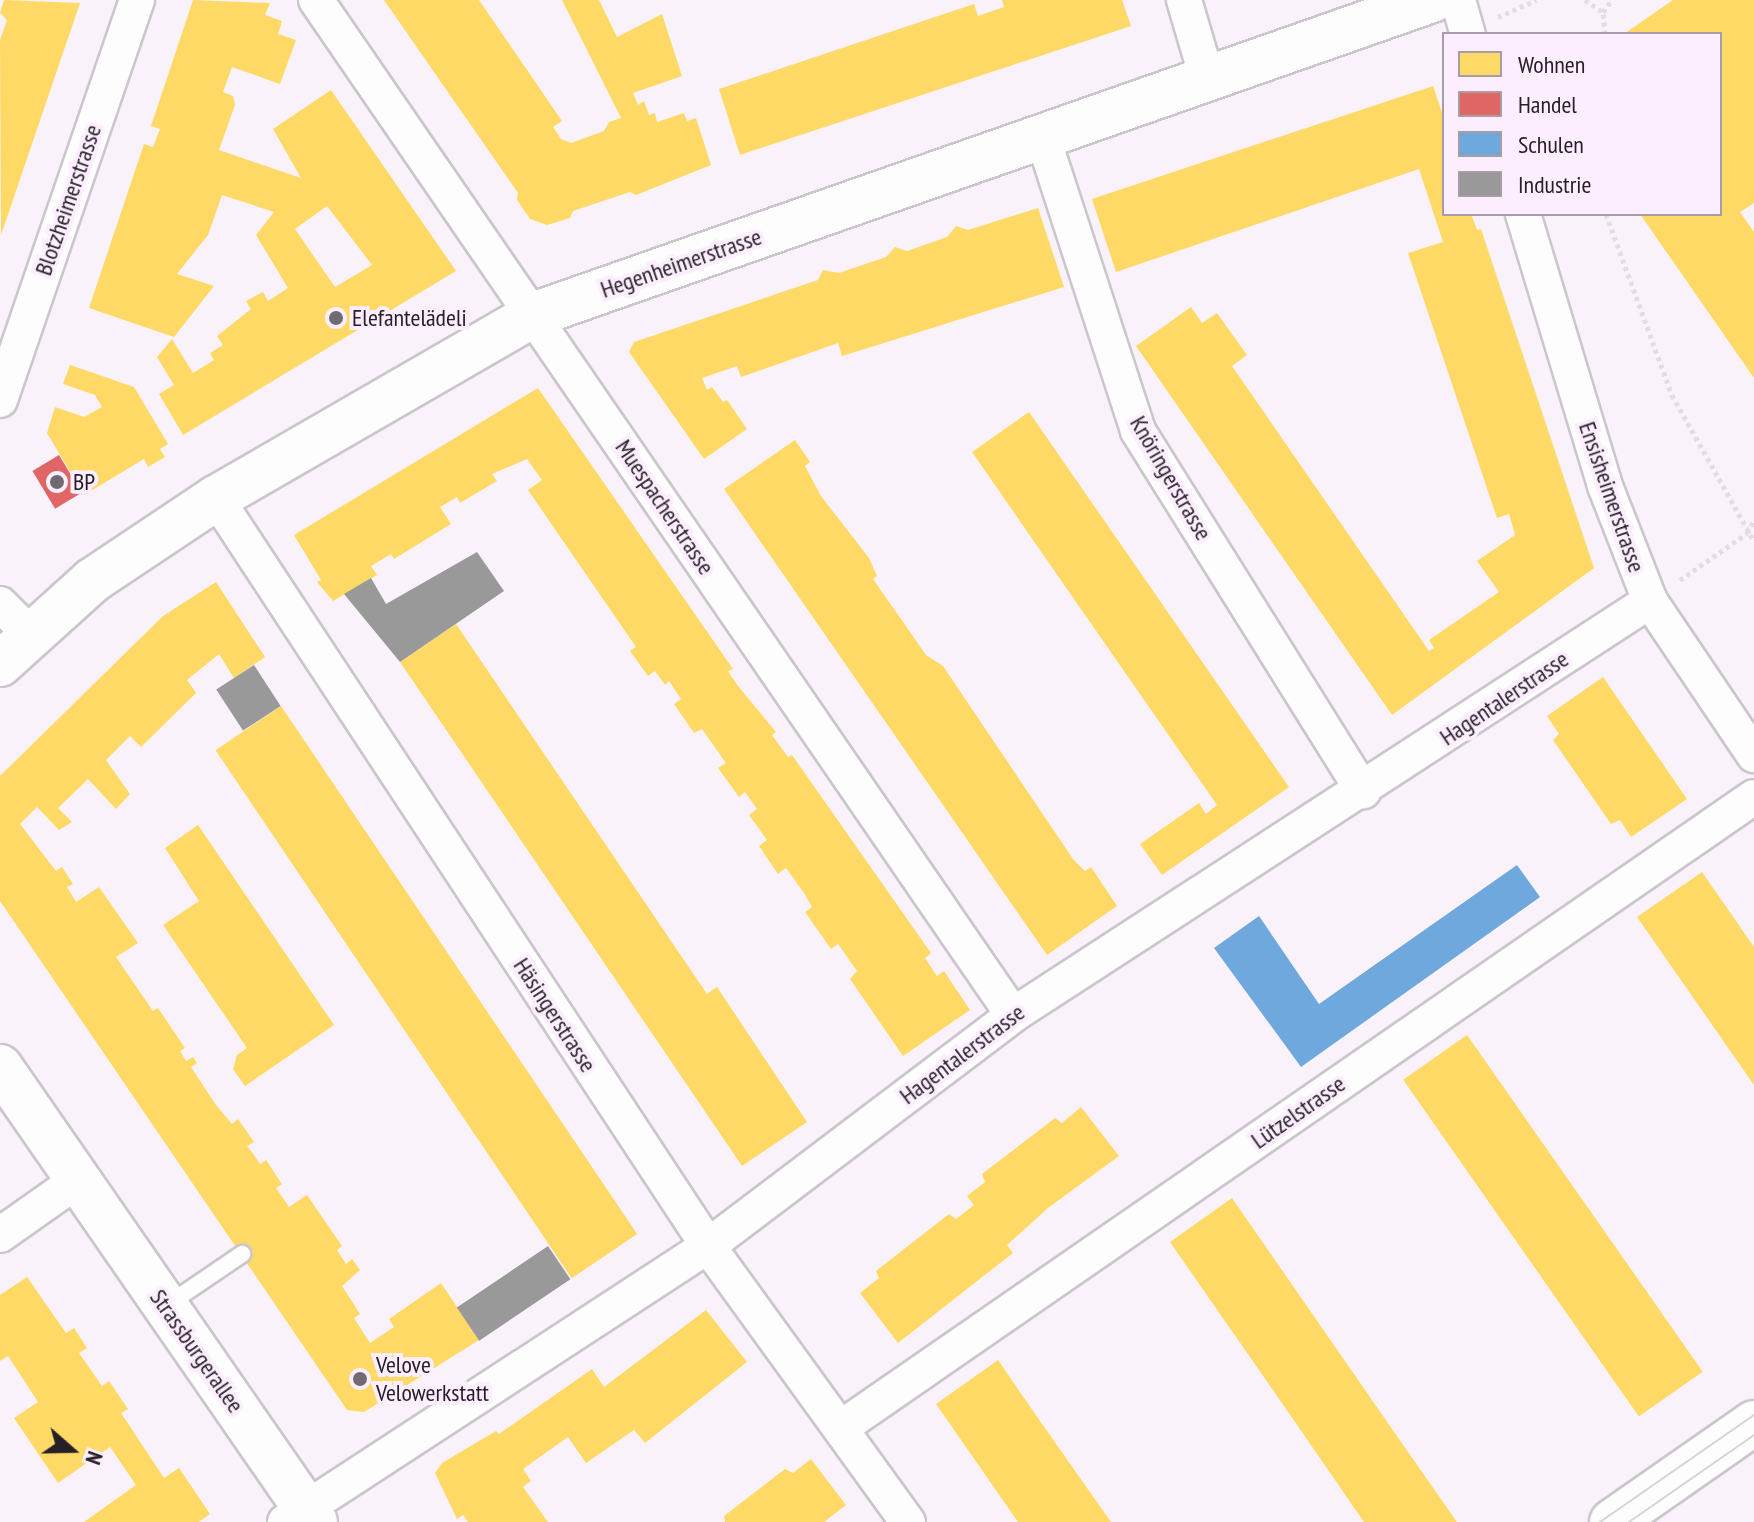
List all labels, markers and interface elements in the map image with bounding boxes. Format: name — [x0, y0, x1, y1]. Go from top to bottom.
legend — [1442, 32, 1722, 216]
text: Wohnen — [1518, 49, 1585, 80]
text: Handel — [1518, 89, 1577, 120]
street label: Blotzheimerstrasse — [29, 121, 107, 279]
text: Schulen — [1518, 129, 1584, 160]
text: Industrie — [1518, 169, 1591, 200]
street label: Hegenheimerstrasse — [597, 222, 765, 304]
place label: Elefantelädeli — [352, 304, 467, 332]
marker: Elefantelädeli — [327, 309, 345, 327]
street label: Knöringerstrasse — [1124, 411, 1218, 545]
street label: Ensisheimerstrasse — [1573, 418, 1651, 576]
street label: Muespacherstrasse — [609, 434, 721, 580]
place label: BP — [73, 468, 95, 496]
marker: BP — [48, 473, 66, 491]
street label: Hagentalerstrasse — [1434, 645, 1574, 751]
street label: Häsingerstrasse — [507, 953, 603, 1077]
street label: Hagentalerstrasse — [894, 998, 1030, 1110]
street label: Lützelstrasse — [1246, 1069, 1350, 1155]
street label: Strassburgerallee — [144, 1284, 250, 1418]
place label: Velove Velowerkstatt — [376, 1351, 489, 1407]
marker: Velove Velowerkstatt — [351, 1370, 369, 1388]
north arrow — [32, 1410, 112, 1490]
text: N — [79, 1448, 110, 1469]

